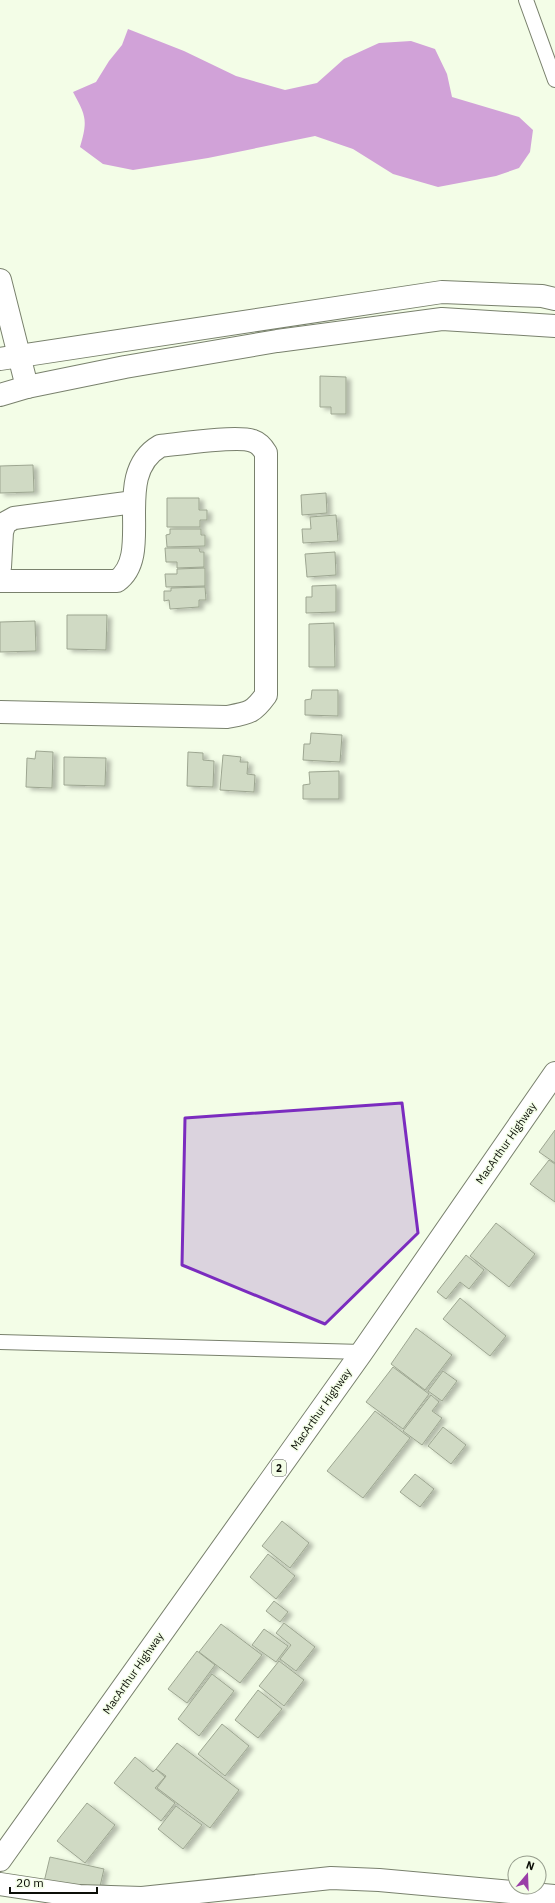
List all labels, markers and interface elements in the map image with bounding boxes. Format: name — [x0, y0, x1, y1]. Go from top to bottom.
street label: MacArthur Highway — [473, 1099, 540, 1187]
street label: MacArthur Highway — [288, 1365, 355, 1453]
road number: 2 — [272, 1460, 286, 1476]
street label: MacArthur Highway — [100, 1629, 167, 1717]
north arrow — [507, 1855, 547, 1895]
text: N — [524, 1858, 536, 1873]
scale bar — [10, 1869, 97, 1895]
text: 20 m — [16, 1875, 44, 1890]

